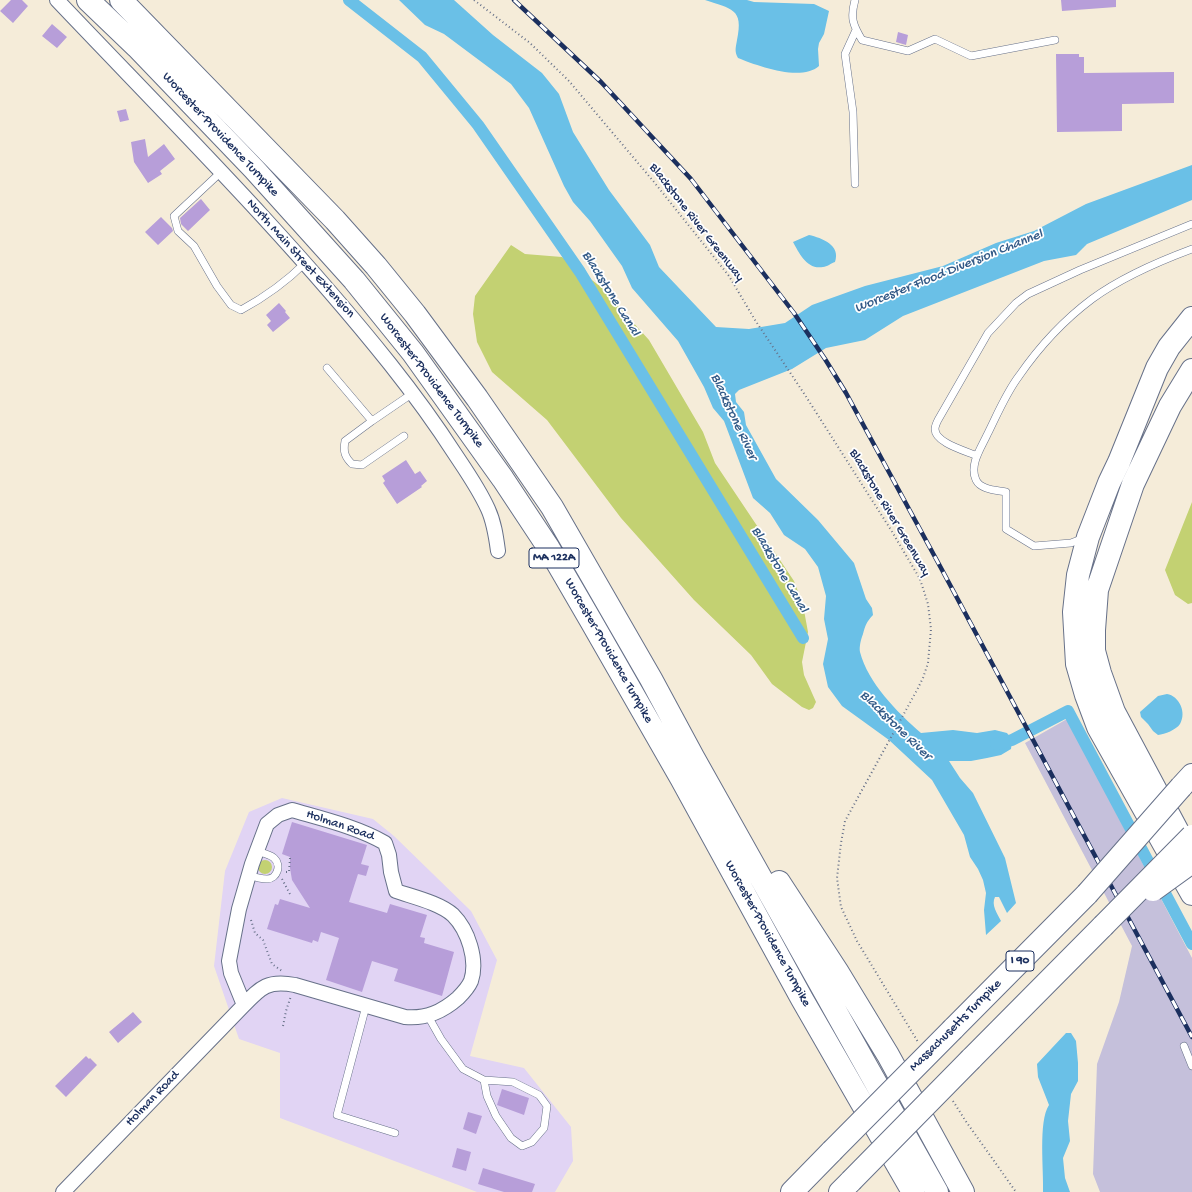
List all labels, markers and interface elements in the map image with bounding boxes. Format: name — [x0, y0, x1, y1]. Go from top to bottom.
street label: Worcester-Providence Turnpike — [158, 70, 282, 200]
street label: Blackstone River Greenway — [645, 161, 747, 285]
street label: North Main Street Extension — [242, 196, 358, 322]
water label: Worcester Flood Diversion Channel — [853, 227, 1045, 317]
water label: Blackstone Canal — [577, 248, 643, 340]
street label: Worcester-Providence Turnpike — [375, 311, 487, 451]
water label: Blackstone River — [706, 371, 760, 463]
street label: Blackstone River Greenway — [845, 447, 933, 579]
water label: Blackstone Canal — [747, 524, 811, 616]
road number: MA 122A — [529, 548, 579, 568]
street label: Worcester-Providence Turnpike — [560, 576, 656, 726]
water label: Blackstone River — [856, 688, 934, 764]
street label: Holman Road — [304, 807, 376, 845]
street label: Worcester-Providence Turnpike — [720, 858, 814, 1010]
road number: I 90 — [1006, 951, 1034, 971]
street label: Massachusetts Turnpike — [907, 977, 1005, 1075]
street label: Holman Road — [123, 1068, 183, 1130]

